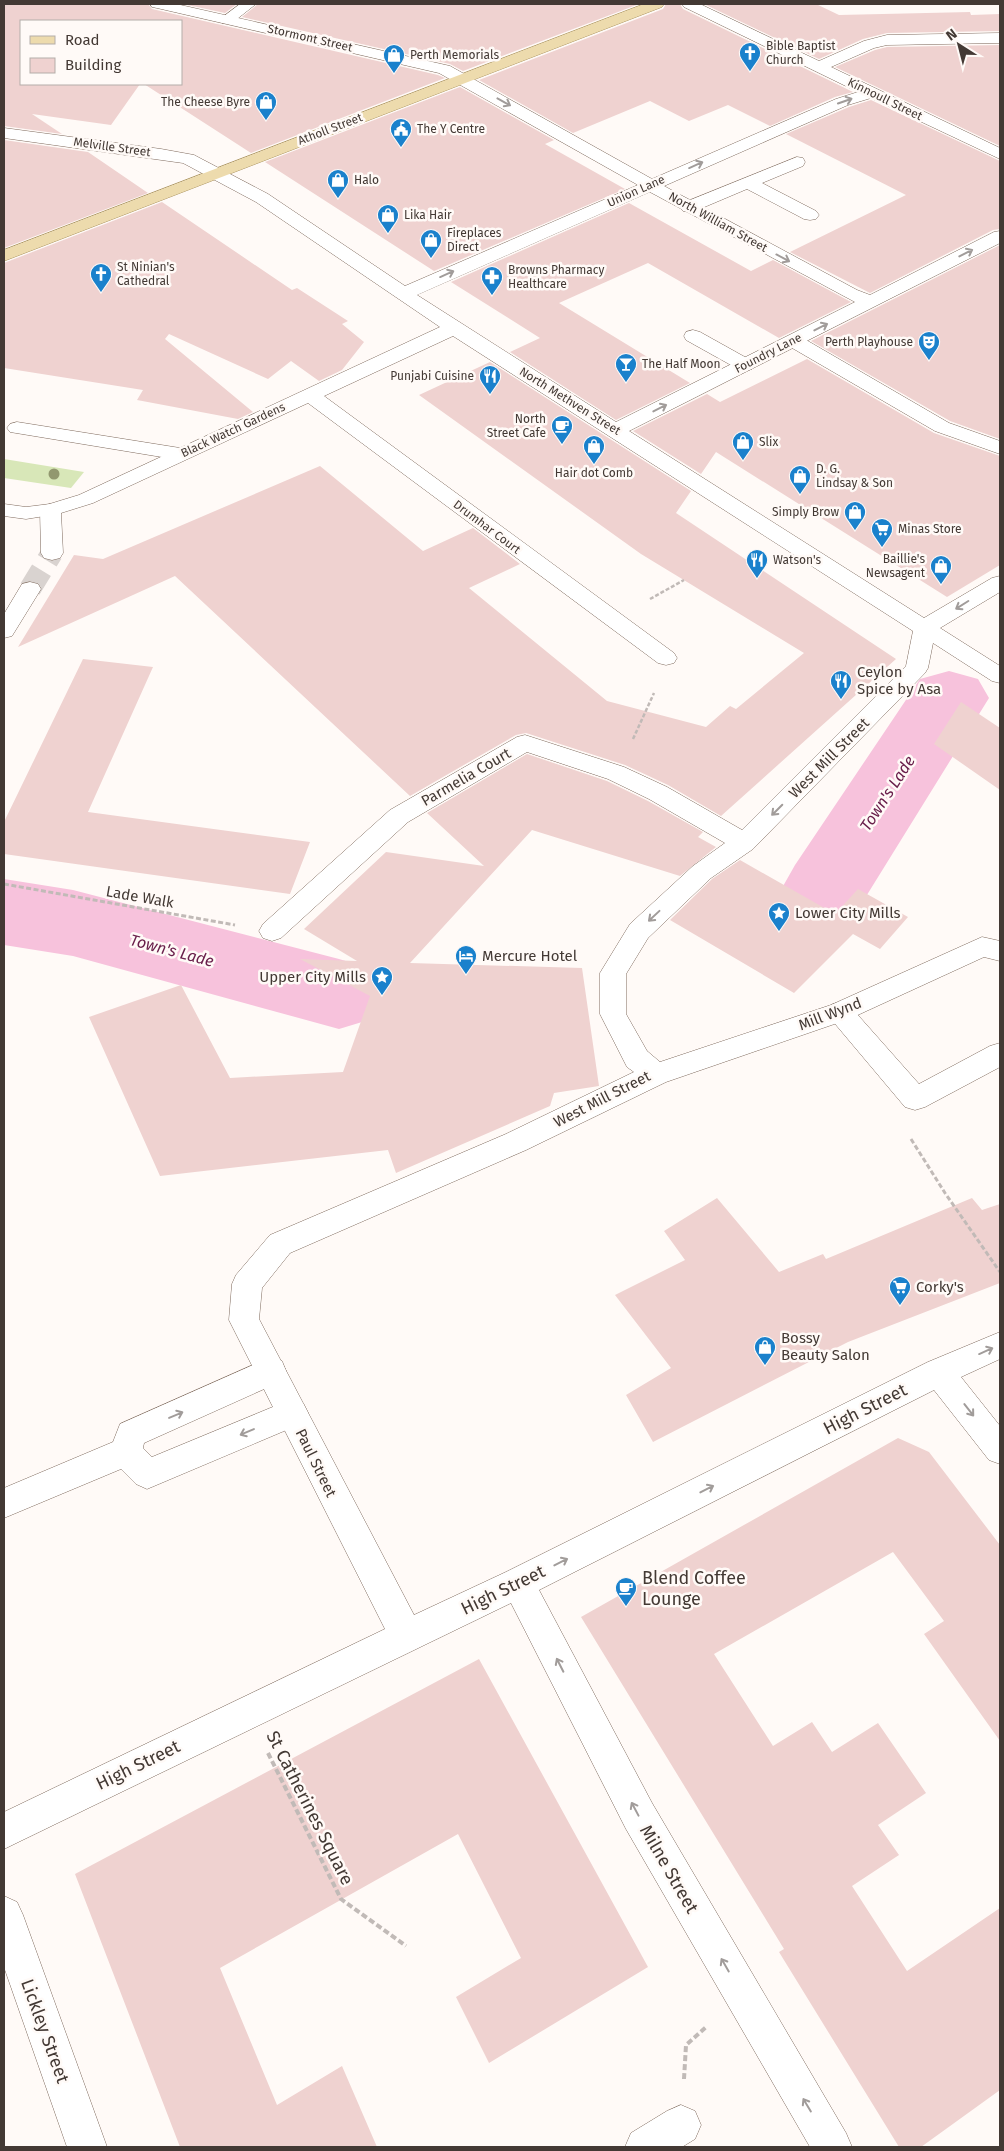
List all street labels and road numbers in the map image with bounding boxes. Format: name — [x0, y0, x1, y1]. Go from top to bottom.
street label: Stormont Street — [266, 21, 354, 55]
street label: Kinnoull Street — [845, 75, 925, 123]
street label: Atholl Street — [296, 110, 365, 148]
street label: Melville Street — [72, 135, 152, 159]
street label: Union Lane — [605, 172, 667, 210]
street label: North William Street — [666, 189, 770, 255]
street label: Foundry Lane — [732, 330, 804, 376]
street label: North Methven Street — [517, 364, 624, 438]
street label: Black Watch Gardens — [179, 400, 288, 460]
street label: Drumhar Court — [451, 497, 524, 557]
street label: West Mill Street — [785, 714, 873, 802]
street label: Parmelia Court — [418, 744, 514, 810]
street label: Lade Walk — [105, 882, 176, 912]
street label: Mill Wynd — [796, 994, 864, 1034]
street label: West Mill Street — [551, 1067, 654, 1131]
street label: High Street — [820, 1378, 911, 1439]
street label: Paul Street — [292, 1426, 341, 1501]
street label: High Street — [457, 1560, 549, 1620]
street label: St Catherines Square — [262, 1727, 358, 1889]
street label: High Street — [92, 1735, 184, 1795]
street label: Milne Street — [635, 1821, 703, 1918]
street label: Lickley Street — [16, 1976, 74, 2087]

